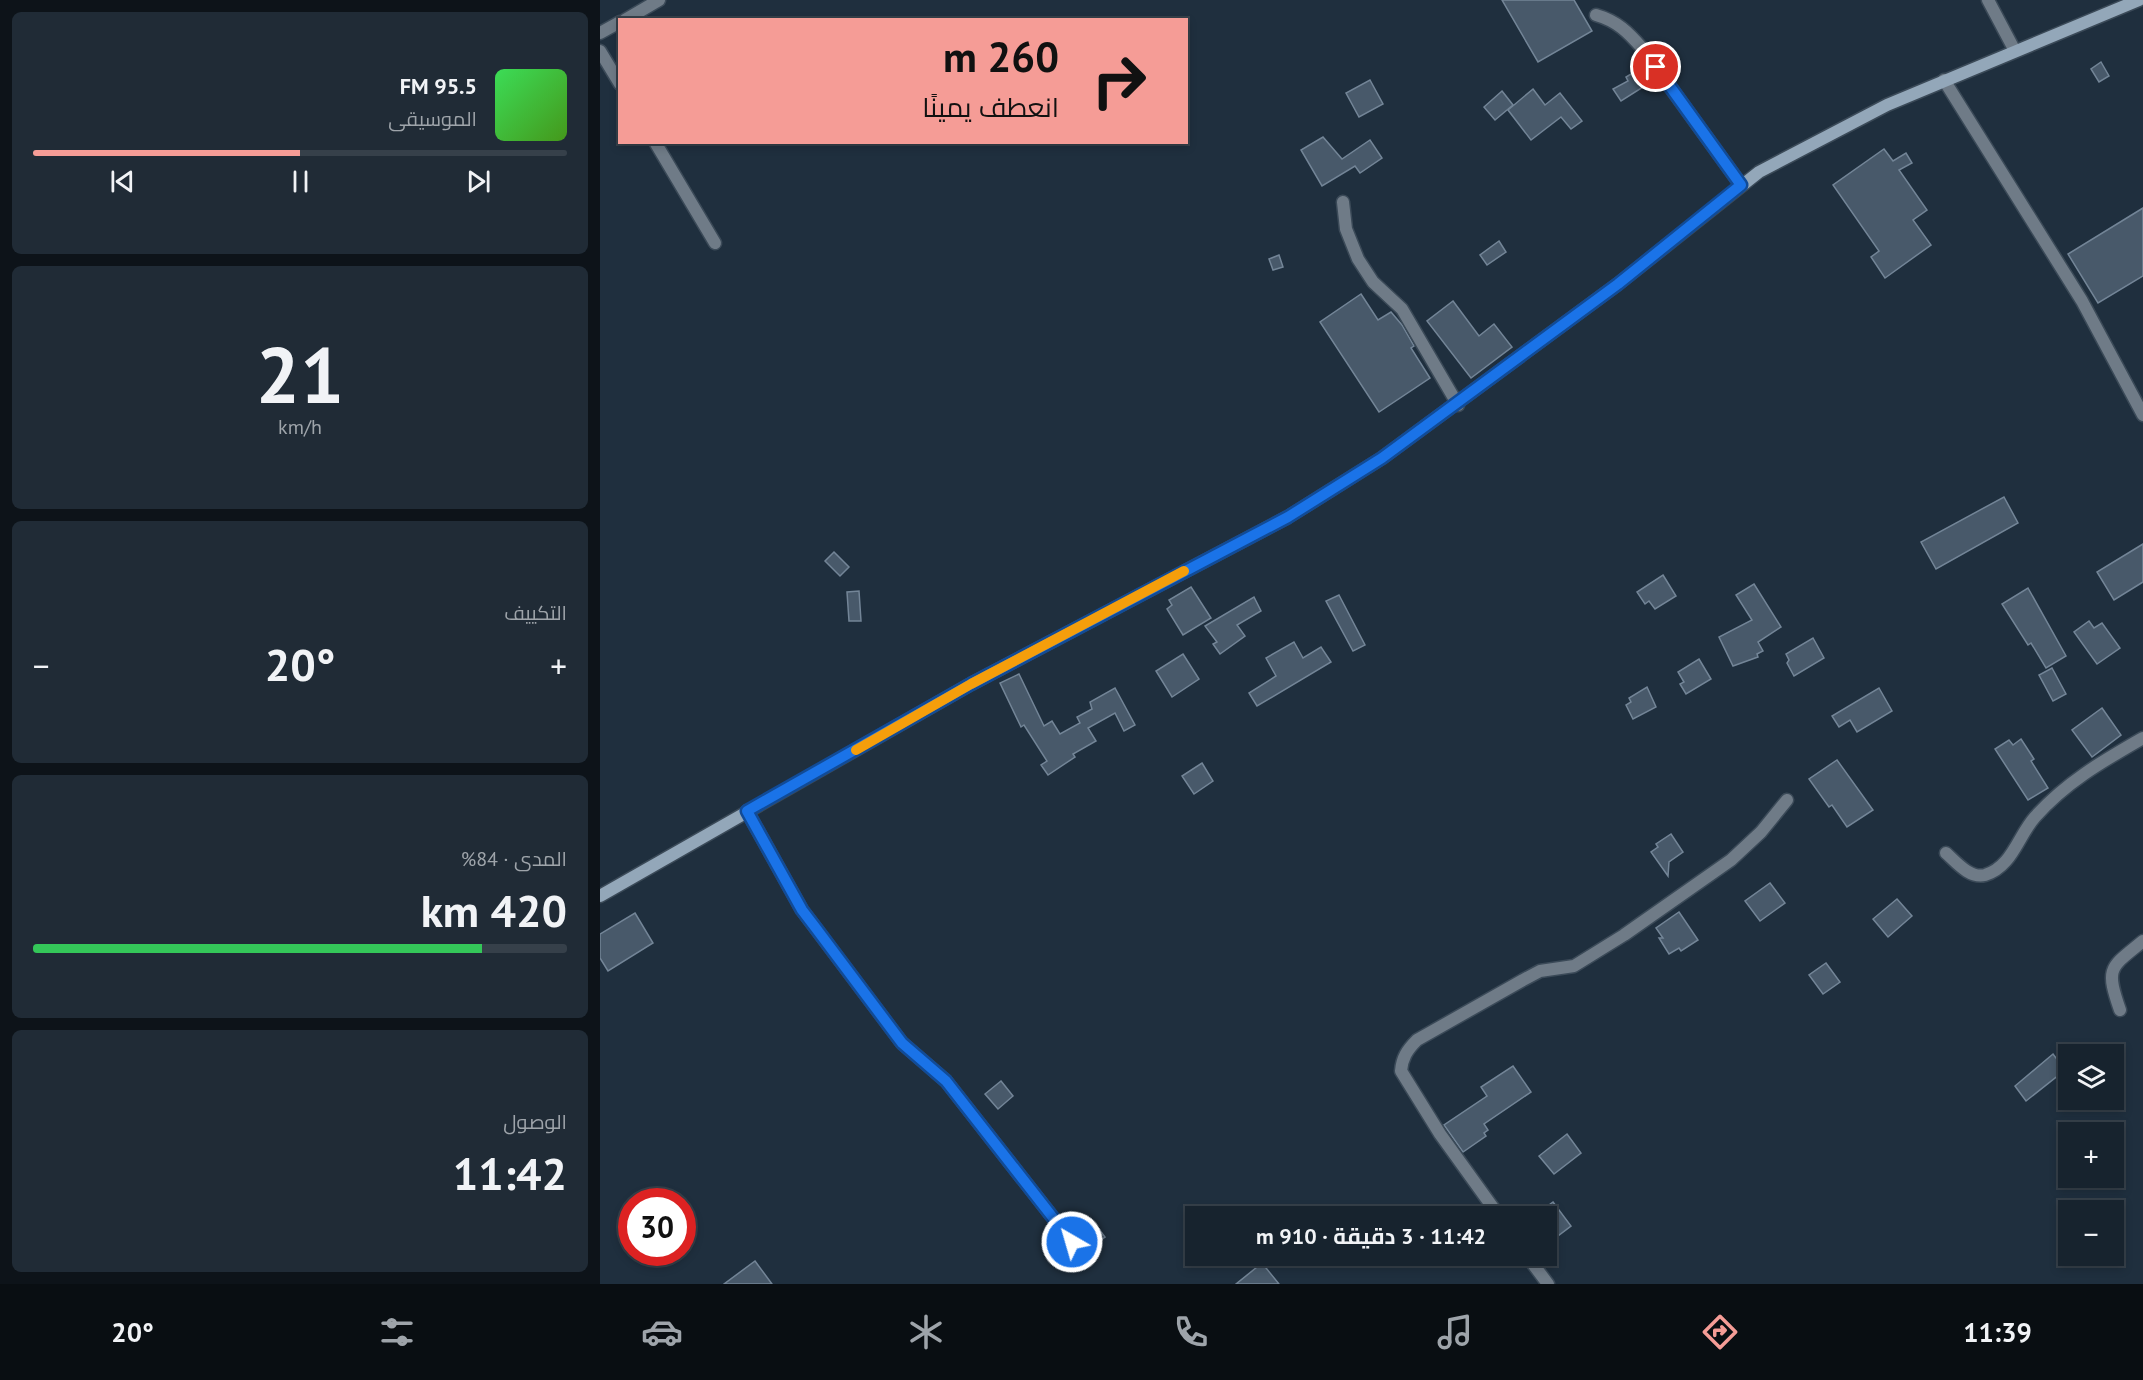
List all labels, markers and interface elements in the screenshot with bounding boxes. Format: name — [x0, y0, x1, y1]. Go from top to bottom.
text: 260 m — [943, 29, 1059, 84]
pin — [1630, 41, 1681, 92]
icon: right — [1080, 42, 1158, 120]
icon: arrive — [1639, 50, 1672, 83]
text: 95.5 FM — [400, 72, 477, 100]
text: انعطف يمينًا — [922, 90, 1059, 124]
text: الموسيقى — [388, 106, 477, 132]
icon: previous — [106, 165, 139, 198]
icon: pause — [284, 165, 317, 198]
icon: next — [462, 165, 495, 198]
text: 21 — [256, 324, 344, 425]
text: km/h — [278, 414, 322, 440]
text: التكييف — [504, 600, 567, 626]
text: 20° — [265, 635, 335, 693]
text: − — [33, 644, 50, 687]
text: + — [550, 644, 567, 687]
text: المدى · 84% — [461, 846, 567, 872]
text: 420 km — [421, 881, 567, 939]
map controls — [2058, 1044, 2124, 1266]
button: layers — [2058, 1044, 2124, 1110]
text: الوصول — [503, 1109, 567, 1135]
button: + — [2058, 1122, 2124, 1188]
text: 11:42 — [453, 1144, 567, 1202]
speed limit sign: 30 — [618, 1188, 696, 1266]
button: − — [2058, 1200, 2124, 1266]
position arrow — [1040, 1210, 1104, 1274]
text: 11:42 · 3 دقيقة · 910 m — [1256, 1222, 1486, 1250]
icon: filters — [376, 1311, 418, 1353]
icon: car — [641, 1311, 683, 1353]
icon: climate — [905, 1311, 947, 1353]
icon: phone — [1170, 1311, 1212, 1353]
icon: music — [1434, 1311, 1476, 1353]
icon: directions — [1699, 1311, 1741, 1353]
text: 20° — [111, 1315, 154, 1349]
text: 11:39 — [1963, 1315, 2032, 1349]

